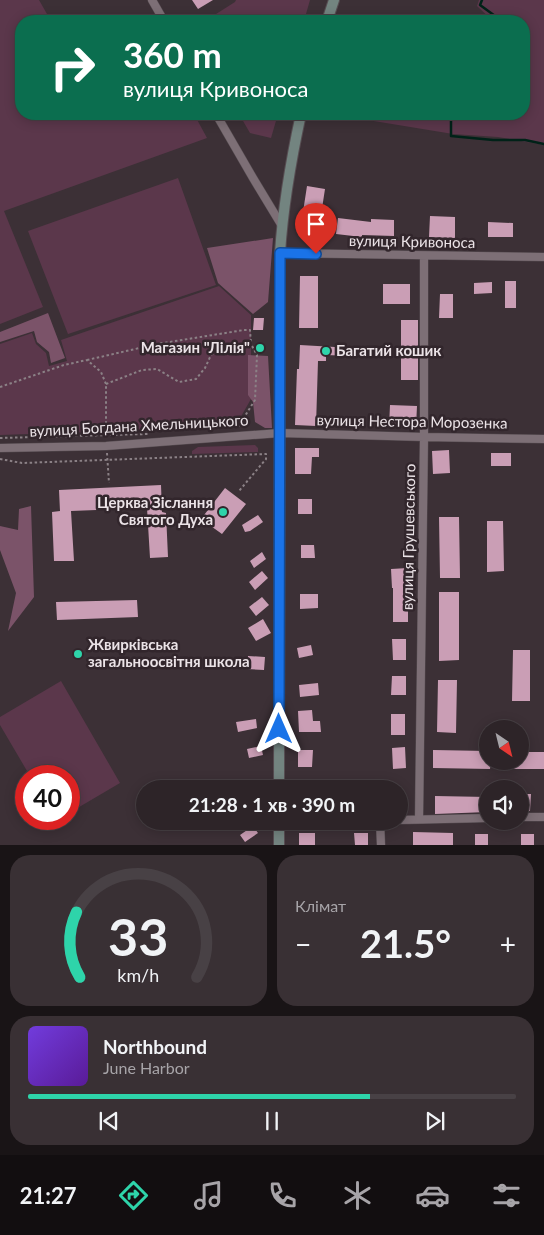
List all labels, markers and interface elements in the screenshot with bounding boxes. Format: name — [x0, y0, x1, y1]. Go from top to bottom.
text: 360 m — [123, 33, 222, 75]
icon: right — [40, 35, 105, 100]
text: вулиця Кривоноса — [123, 75, 309, 102]
pin — [295, 203, 337, 254]
icon: arrive — [302, 210, 330, 238]
street label: вулиця Кривоноса — [349, 231, 475, 251]
place label: Магазин "Лілія" — [141, 338, 250, 356]
place label: Багатий кошик — [336, 341, 442, 359]
marker: Магазин "Лілія" — [254, 342, 266, 354]
marker: Багатий кошик — [320, 345, 332, 357]
street label: вулиця Богдана Хмельницького — [29, 410, 249, 440]
street label: вулиця Нестора Морозенка — [316, 410, 508, 432]
street label: вулиця Грушевського — [398, 464, 418, 610]
place label: Церква Зіслання Святого Духа — [97, 493, 213, 528]
marker: Церква Зіслання Святого Духа — [217, 506, 229, 518]
place label: Жвирківська загальноосвітня школа — [88, 635, 250, 670]
marker: Жвирківська загальноосвітня школа — [72, 648, 84, 660]
position arrow — [252, 702, 304, 754]
north arrow — [479, 720, 529, 770]
map controls — [479, 720, 529, 830]
speed limit sign: 40 — [15, 765, 80, 830]
button: sound — [479, 780, 529, 830]
text: 21:28 · 1 хв · 390 m — [189, 793, 355, 816]
text: Клімат — [295, 896, 346, 915]
text: 33 — [108, 905, 169, 967]
text: 21.5° — [360, 920, 451, 966]
text: − — [295, 927, 311, 961]
text: + — [500, 927, 516, 961]
text: km/h — [118, 964, 159, 986]
text: Northbound — [103, 1035, 207, 1058]
text: June Harbor — [103, 1058, 190, 1077]
icon: previous — [95, 1107, 123, 1135]
icon: pause — [258, 1107, 286, 1135]
icon: next — [421, 1107, 449, 1135]
icon: directions — [116, 1178, 151, 1213]
icon: music — [191, 1178, 226, 1213]
icon: phone — [265, 1178, 300, 1213]
icon: climate — [340, 1178, 375, 1213]
icon: car — [415, 1178, 450, 1213]
icon: filters — [489, 1178, 524, 1213]
text: 21:27 — [20, 1182, 77, 1209]

